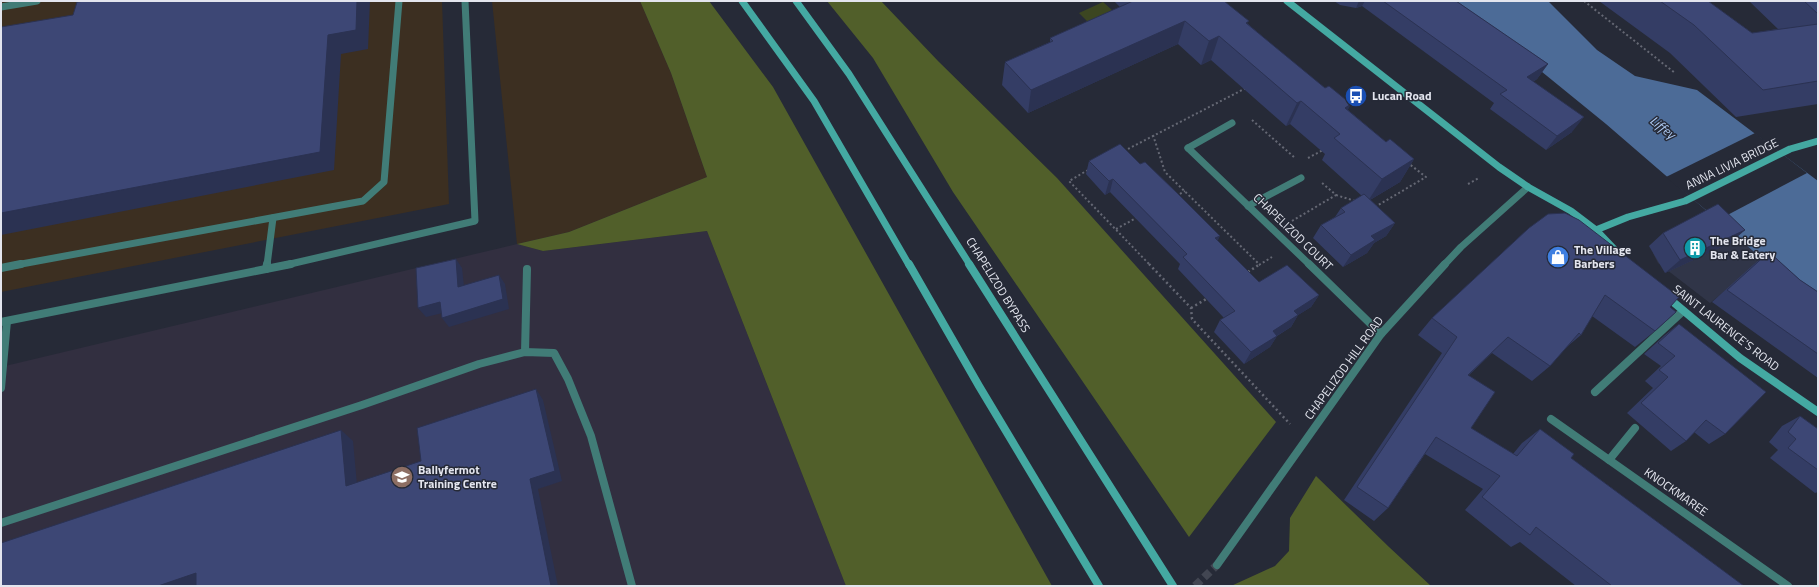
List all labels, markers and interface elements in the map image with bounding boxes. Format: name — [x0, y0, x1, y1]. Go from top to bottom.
bus stop icon: Lucan Road — [1343, 83, 1369, 109]
place label: Lucan Road — [1372, 86, 1432, 105]
water label: Liffey — [1646, 110, 1682, 145]
street label: ANNA LIVIA BRIDGE — [1682, 133, 1782, 194]
street label: CHAPELIZOD COURT — [1249, 188, 1338, 275]
place label: The Bridge Bar & Eatery — [1710, 231, 1775, 264]
street label: CHAPELIZOD BYPASS — [961, 233, 1035, 336]
building icon: The Bridge Bar & Eatery — [1682, 235, 1708, 261]
place label: The Village Barbers — [1574, 240, 1631, 273]
shop icon: The Village Barbers — [1545, 244, 1571, 270]
street label: SAINT LAURENCE'S ROAD — [1669, 280, 1784, 376]
street label: CHAPELIZOD HILL ROAD — [1299, 312, 1388, 424]
place label: Ballyfermot Training Centre — [418, 460, 497, 493]
street label: KNOCKMAREE — [1640, 463, 1712, 521]
school or university icon: Ballyfermot Training Centre — [389, 464, 415, 490]

